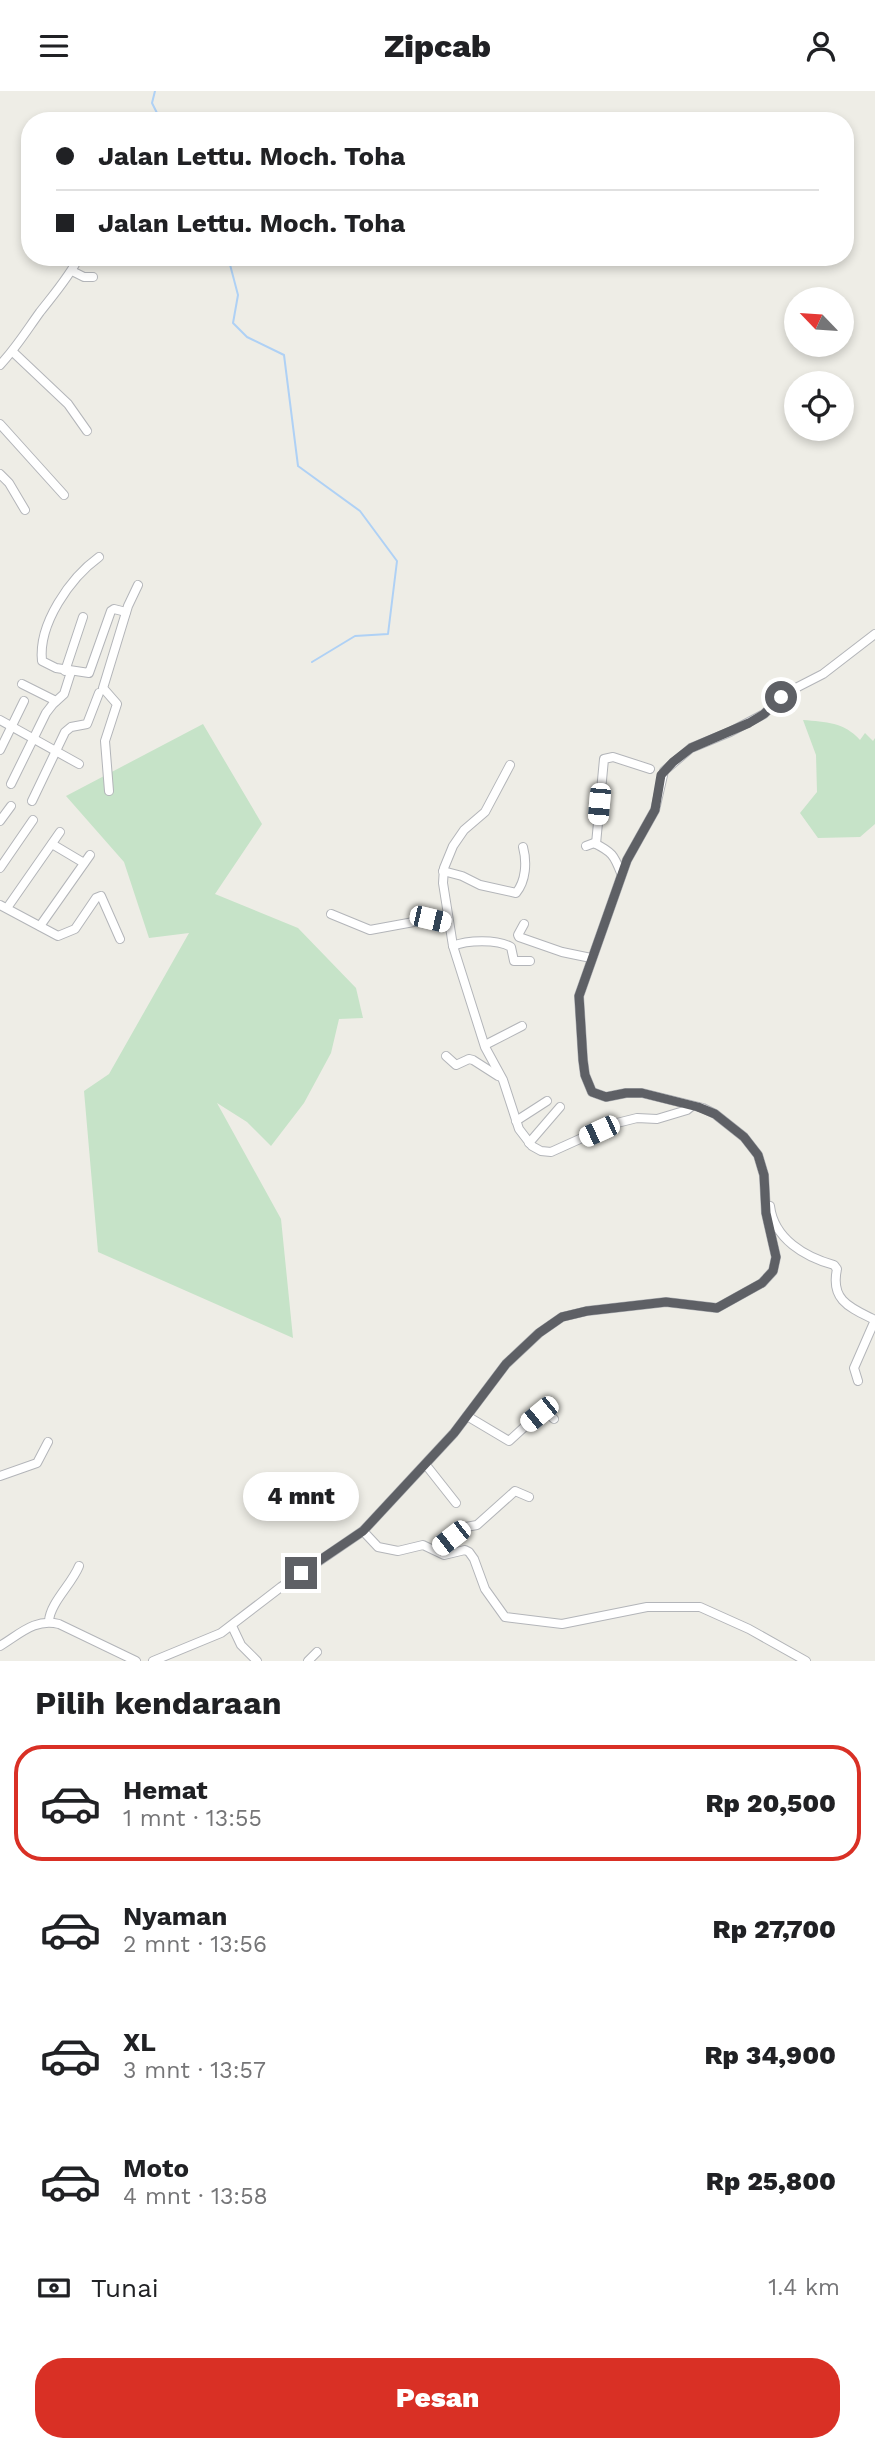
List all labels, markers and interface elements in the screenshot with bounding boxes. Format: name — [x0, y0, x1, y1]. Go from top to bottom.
icon: menu — [35, 27, 73, 65]
text: Zipcab — [384, 27, 491, 65]
icon: person — [802, 27, 840, 65]
text: Jalan Lettu. Moch. Toha — [98, 141, 405, 171]
text: Jalan Lettu. Moch. Toha — [98, 208, 405, 238]
north arrow — [784, 287, 854, 357]
map controls — [784, 287, 854, 441]
button: locate — [784, 371, 854, 441]
route start — [765, 681, 797, 713]
car — [587, 782, 612, 826]
car — [408, 904, 453, 934]
car — [576, 1113, 623, 1149]
car — [517, 1393, 562, 1435]
callout: 4 mnt — [243, 1471, 359, 1521]
text: 4 mnt — [267, 1483, 335, 1510]
car — [428, 1517, 475, 1559]
route end — [285, 1557, 317, 1589]
text: Pilih kendaraan — [35, 1684, 282, 1722]
icon: car — [39, 1772, 102, 1835]
text: Hemat — [123, 1775, 208, 1805]
text: Rp 20,500 — [705, 1788, 836, 1818]
text: 1 mnt · 13:55 — [123, 1805, 262, 1832]
icon: car — [39, 1898, 102, 1961]
text: Nyaman — [123, 1901, 227, 1931]
text: Rp 27,700 — [713, 1914, 836, 1944]
text: 2 mnt · 13:56 — [123, 1931, 267, 1958]
icon: car — [39, 2024, 102, 2087]
text: XL — [123, 2027, 156, 2057]
text: Rp 34,900 — [704, 2040, 836, 2070]
text: 3 mnt · 13:57 — [123, 2057, 266, 2084]
icon: car — [39, 2150, 102, 2213]
text: Moto — [123, 2153, 189, 2183]
text: Rp 25,800 — [706, 2166, 836, 2196]
text: 4 mnt · 13:58 — [123, 2183, 268, 2210]
icon: cash — [35, 2269, 73, 2307]
text: Tunai — [91, 2273, 159, 2303]
text: 1.4 km — [768, 2274, 840, 2301]
button: Pesan — [35, 2358, 840, 2438]

